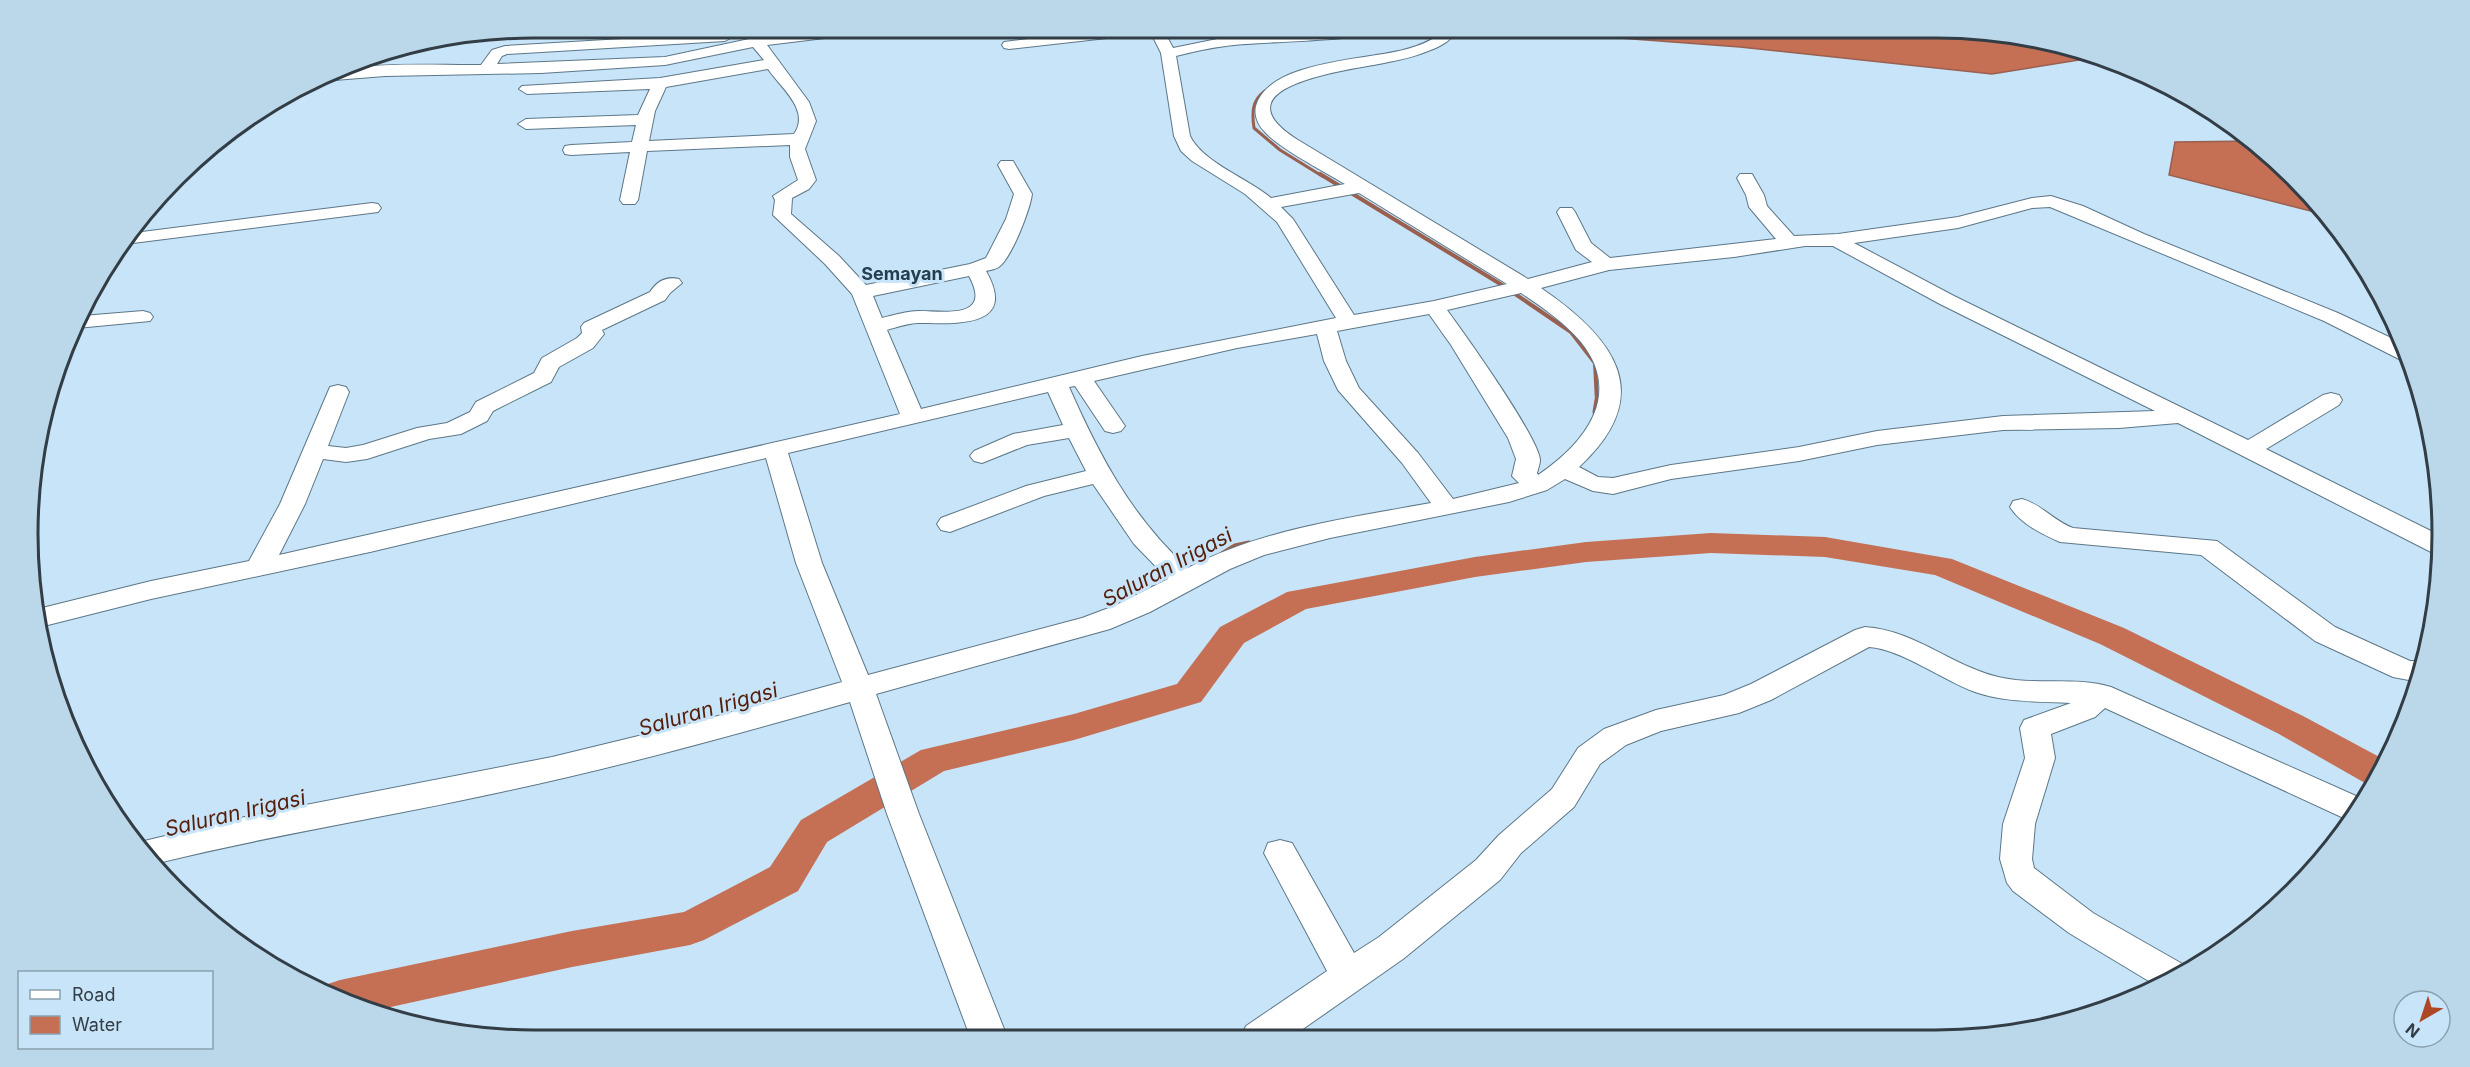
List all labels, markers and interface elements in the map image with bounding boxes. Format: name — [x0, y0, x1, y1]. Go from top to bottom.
district label: Semayan — [861, 263, 943, 284]
water label: Saluran Irigasi — [1098, 522, 1237, 612]
water label: Saluran Irigasi — [636, 677, 781, 741]
water label: Saluran Irigasi — [162, 784, 309, 841]
legend — [18, 971, 213, 1049]
text: Road — [72, 984, 115, 1005]
north arrow — [2392, 989, 2452, 1049]
text: Water — [72, 1014, 122, 1035]
text: N — [2402, 1019, 2424, 1042]

